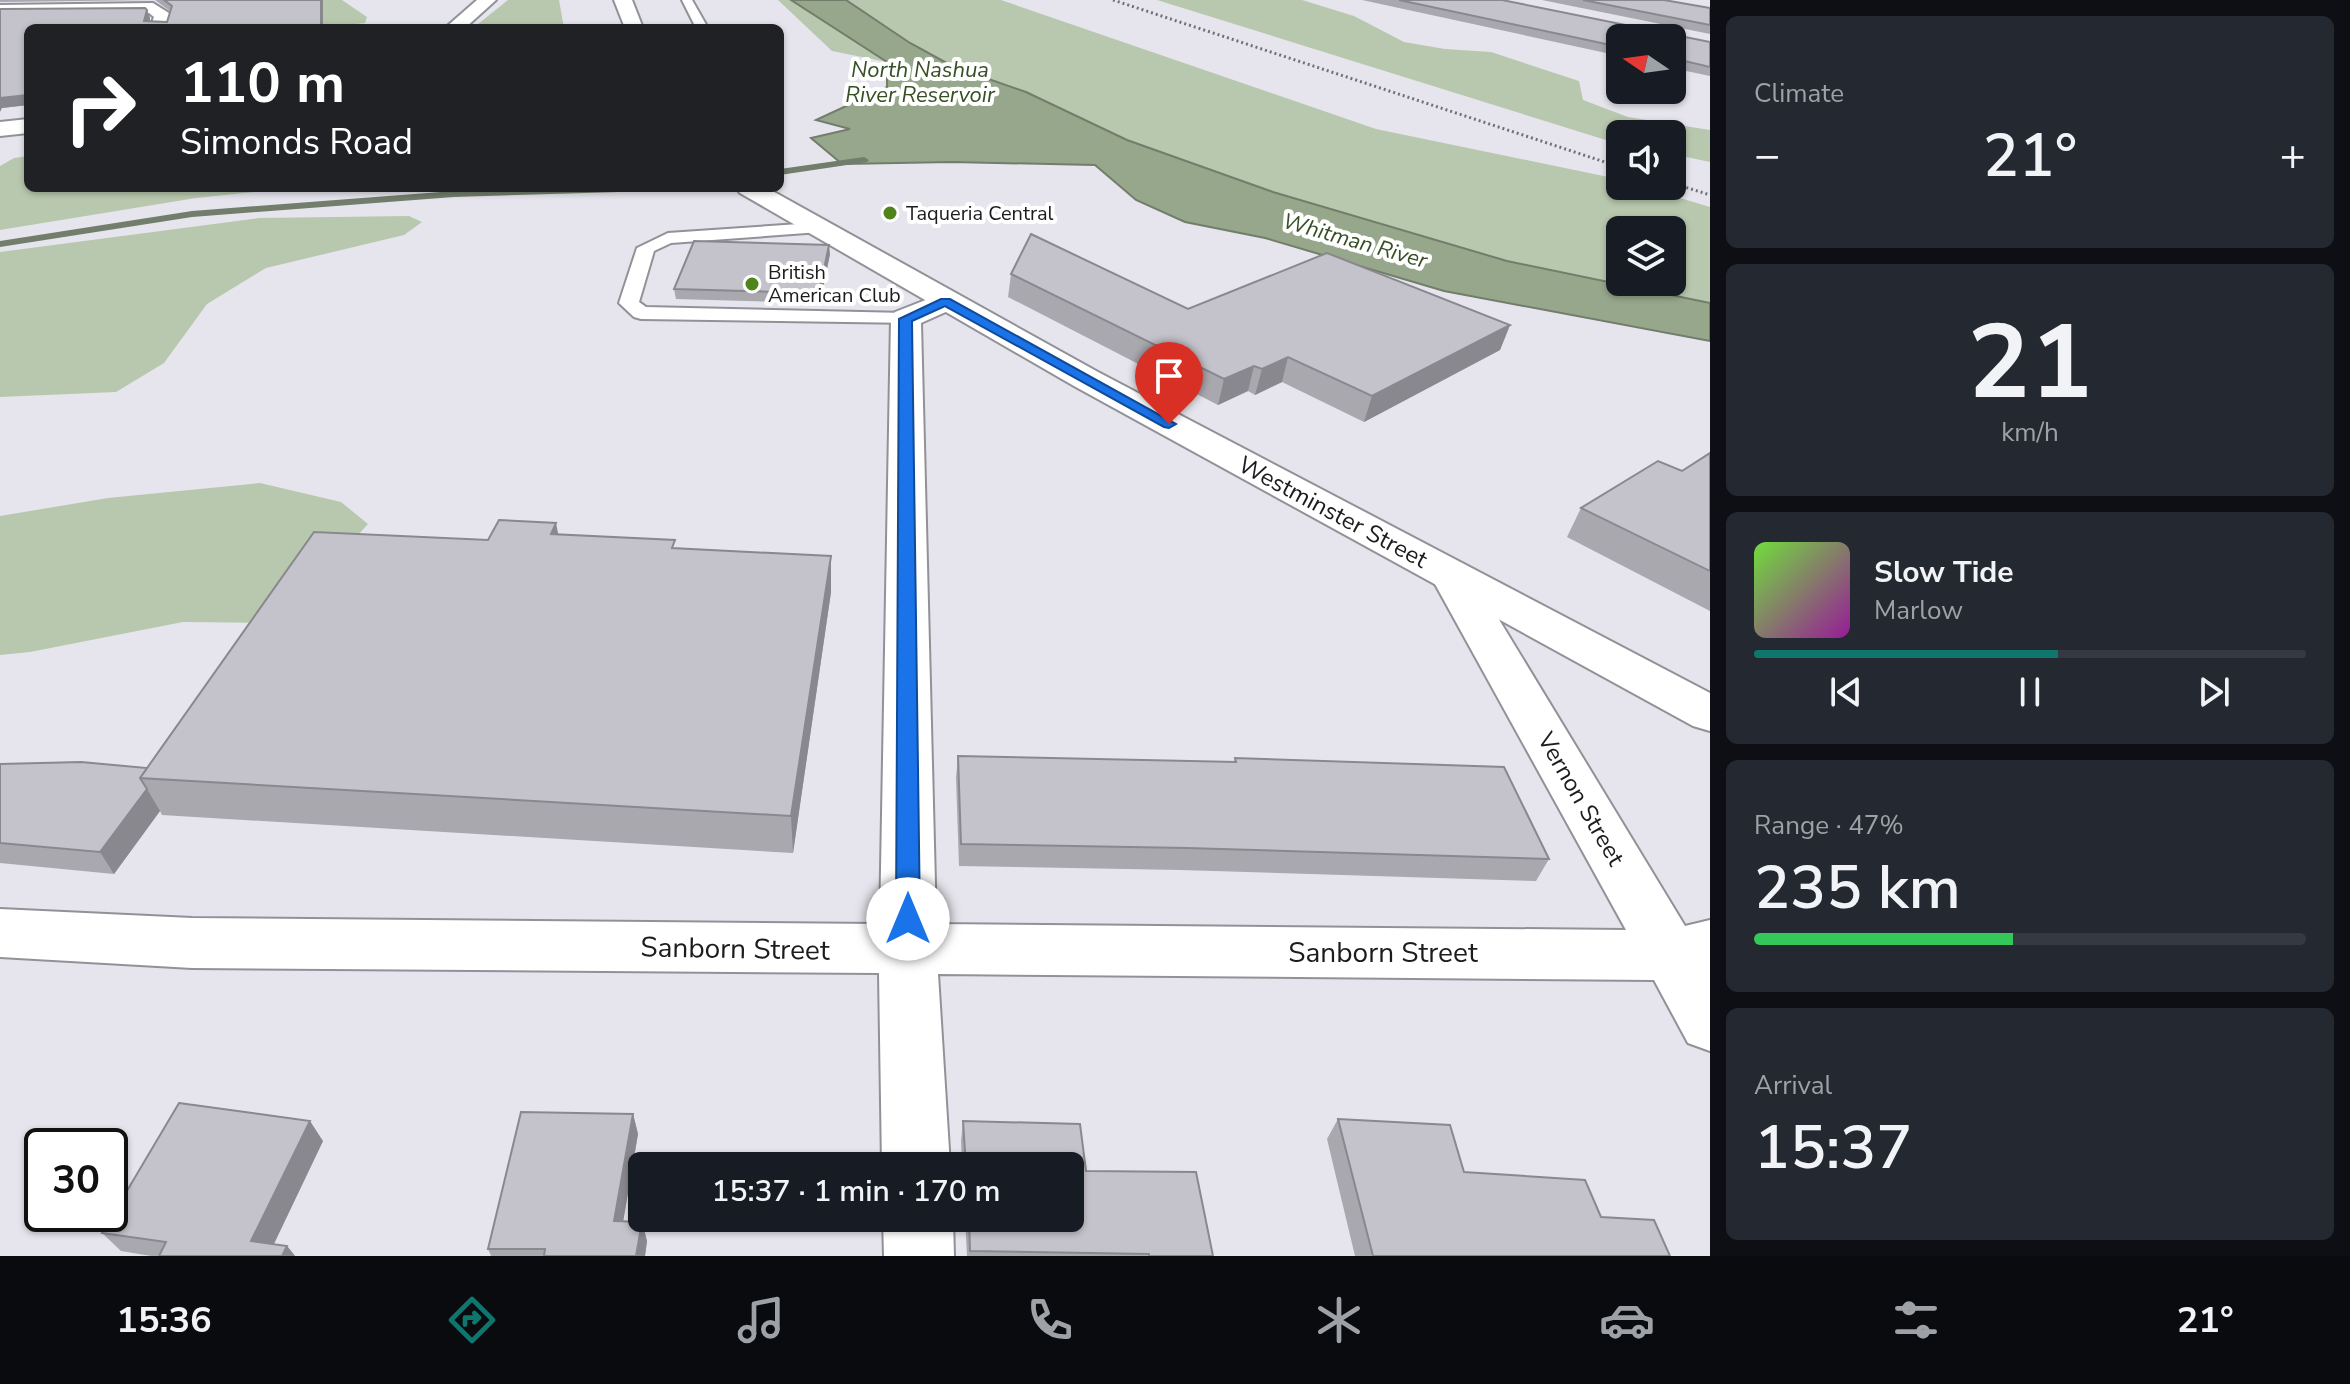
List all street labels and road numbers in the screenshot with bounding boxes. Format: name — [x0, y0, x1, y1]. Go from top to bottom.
street label: Westminster Street — [1233, 449, 1434, 576]
street label: Vernon Street — [1529, 726, 1632, 872]
street label: Sanborn Street — [640, 928, 830, 970]
street label: Sanborn Street — [1288, 934, 1478, 972]

